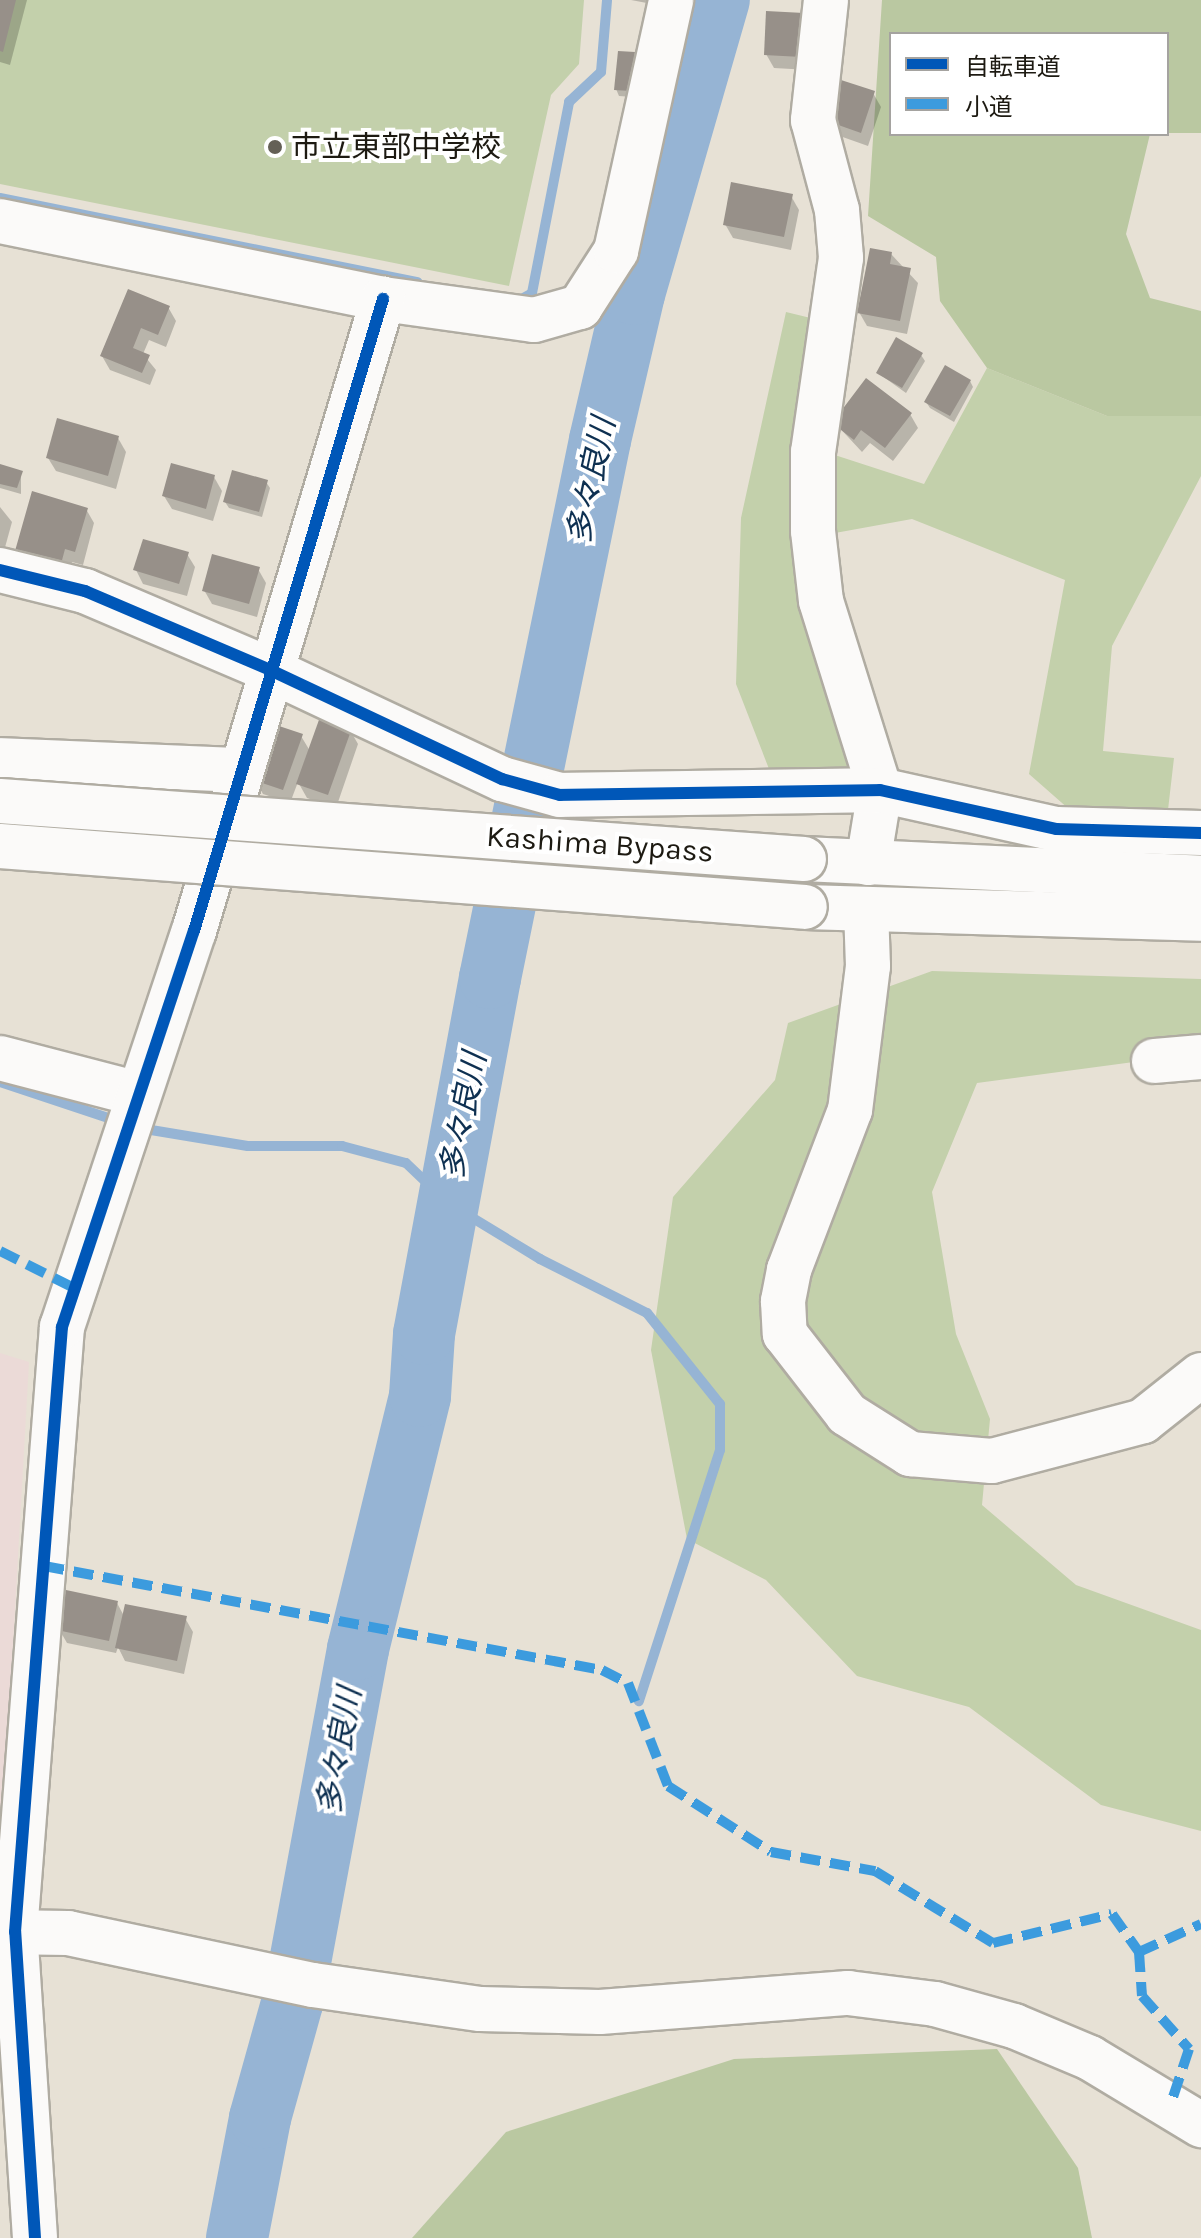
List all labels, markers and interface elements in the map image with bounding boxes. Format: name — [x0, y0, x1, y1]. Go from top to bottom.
legend — [889, 32, 1169, 136]
text: 自転車道 — [965, 53, 1061, 81]
text: 小道 — [965, 93, 1013, 121]
place label: 市立東部中学校 — [291, 129, 501, 165]
marker: 市立東部中学校 — [266, 138, 284, 156]
water label: 多々良川 — [560, 414, 624, 548]
street label: Kashima Bypass — [485, 818, 715, 870]
water label: 多々良川 — [433, 1050, 495, 1182]
water label: 多々良川 — [310, 1685, 370, 1817]

